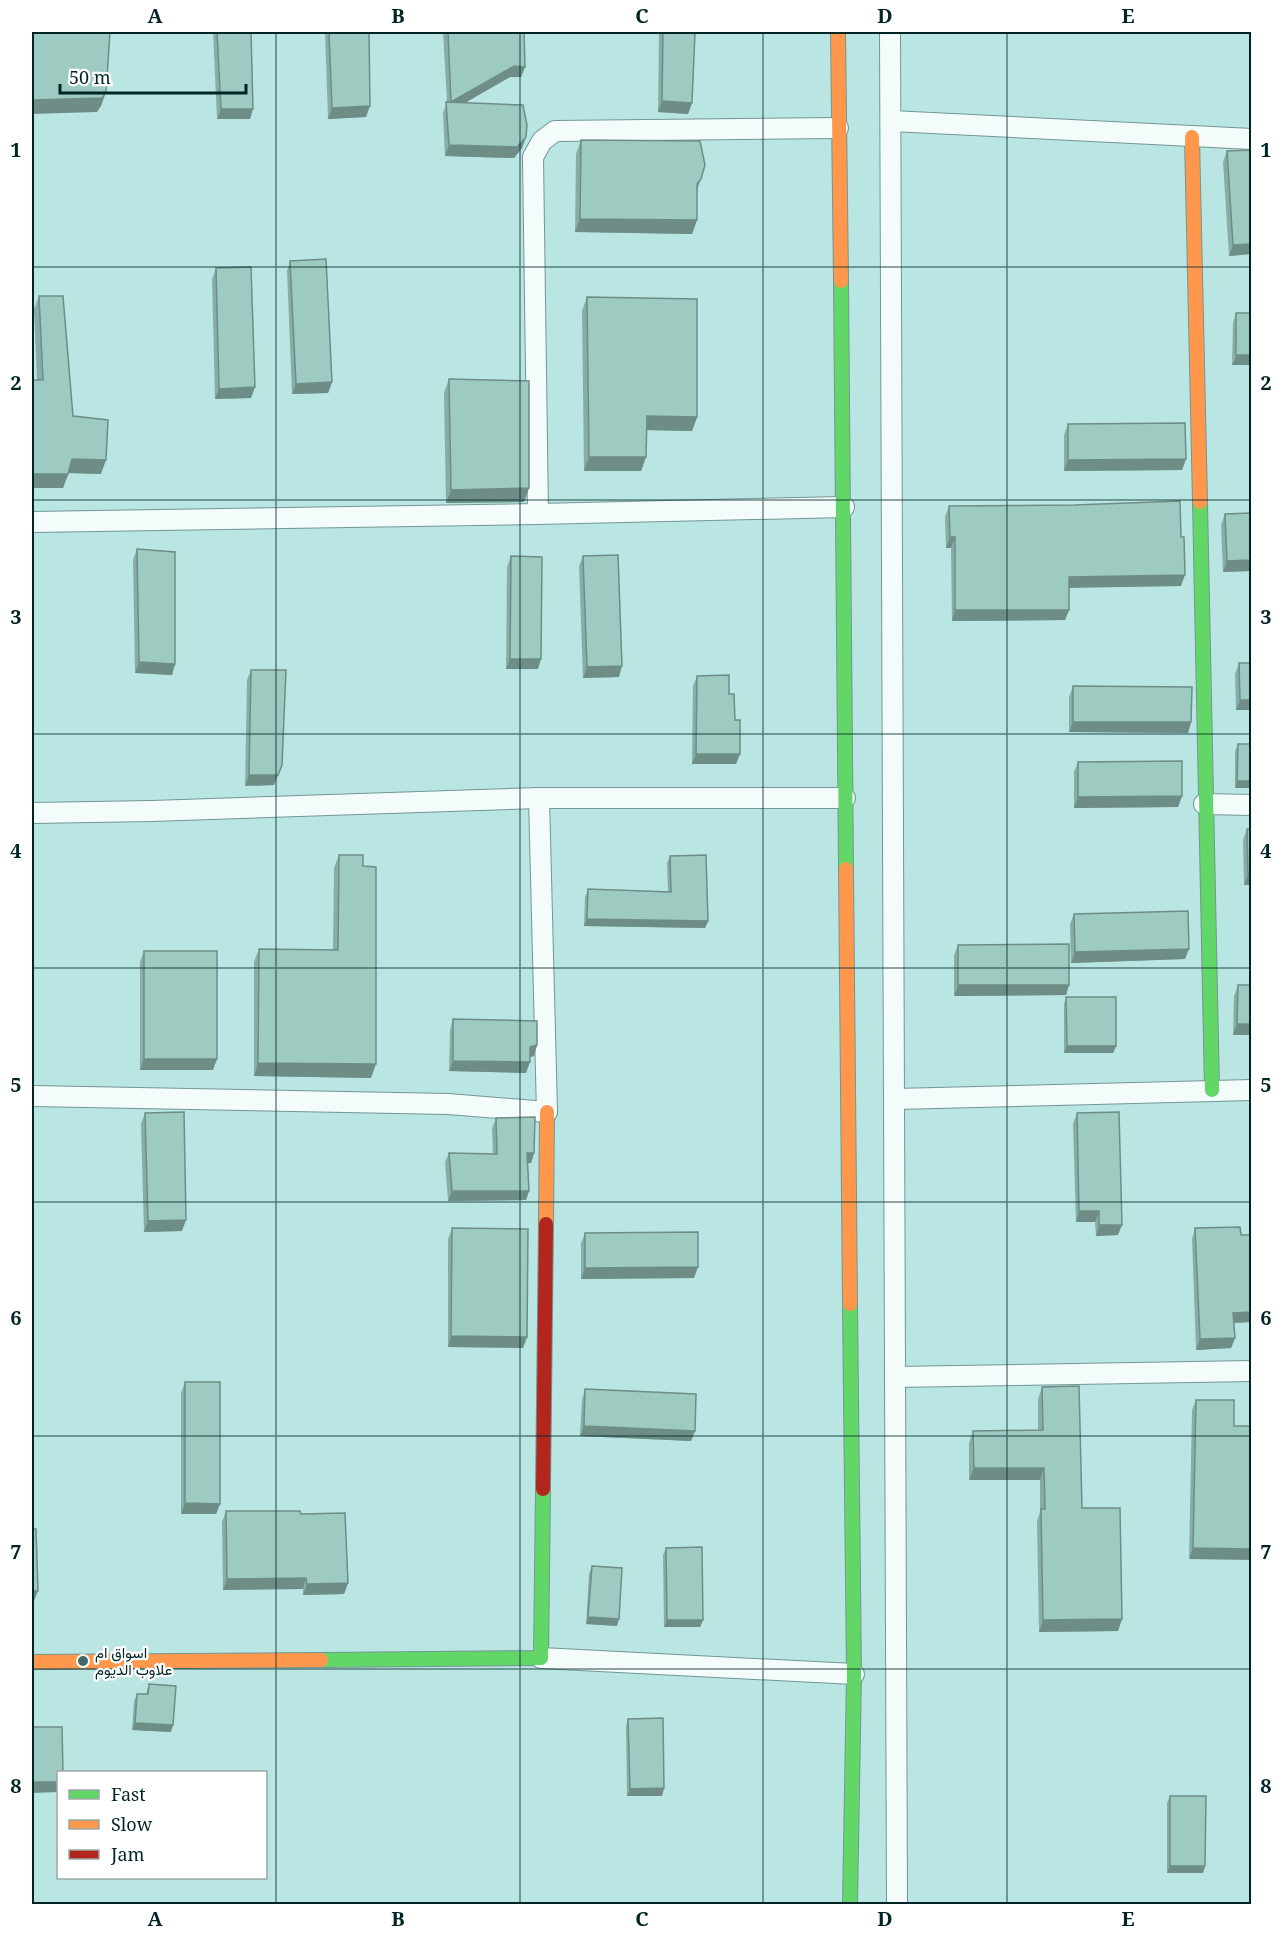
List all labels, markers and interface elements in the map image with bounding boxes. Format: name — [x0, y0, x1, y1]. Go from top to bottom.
text: A — [147, 2, 163, 29]
text: B — [391, 2, 405, 29]
text: C — [635, 2, 649, 29]
text: D — [877, 2, 893, 29]
text: E — [1121, 2, 1135, 29]
scale bar — [60, 57, 246, 95]
text: 50 m — [69, 65, 111, 89]
text: 1 — [10, 136, 22, 163]
text: 1 — [1260, 136, 1272, 163]
text: 2 — [10, 369, 22, 396]
text: 2 — [1260, 369, 1272, 396]
text: 3 — [10, 603, 22, 630]
text: 3 — [1260, 603, 1272, 630]
text: 4 — [10, 837, 22, 864]
text: 4 — [1260, 837, 1272, 864]
text: 5 — [10, 1071, 22, 1098]
text: 5 — [1260, 1071, 1272, 1098]
text: 6 — [10, 1304, 22, 1331]
text: 6 — [1260, 1304, 1272, 1331]
text: 7 — [10, 1538, 22, 1565]
text: 7 — [1260, 1538, 1272, 1565]
place label: اسواق ام علاوب الديوم — [95, 1642, 173, 1680]
marker: اسواق ام علاوب الديوم — [76, 1654, 90, 1668]
legend — [57, 1771, 267, 1879]
text: 8 — [10, 1772, 22, 1799]
text: 8 — [1260, 1772, 1272, 1799]
text: Fast — [111, 1782, 146, 1806]
text: Slow — [111, 1812, 153, 1836]
text: Jam — [110, 1842, 145, 1866]
text: A — [147, 1905, 163, 1932]
text: B — [391, 1905, 405, 1932]
text: C — [635, 1905, 649, 1932]
text: D — [877, 1905, 893, 1932]
text: E — [1121, 1905, 1135, 1932]

